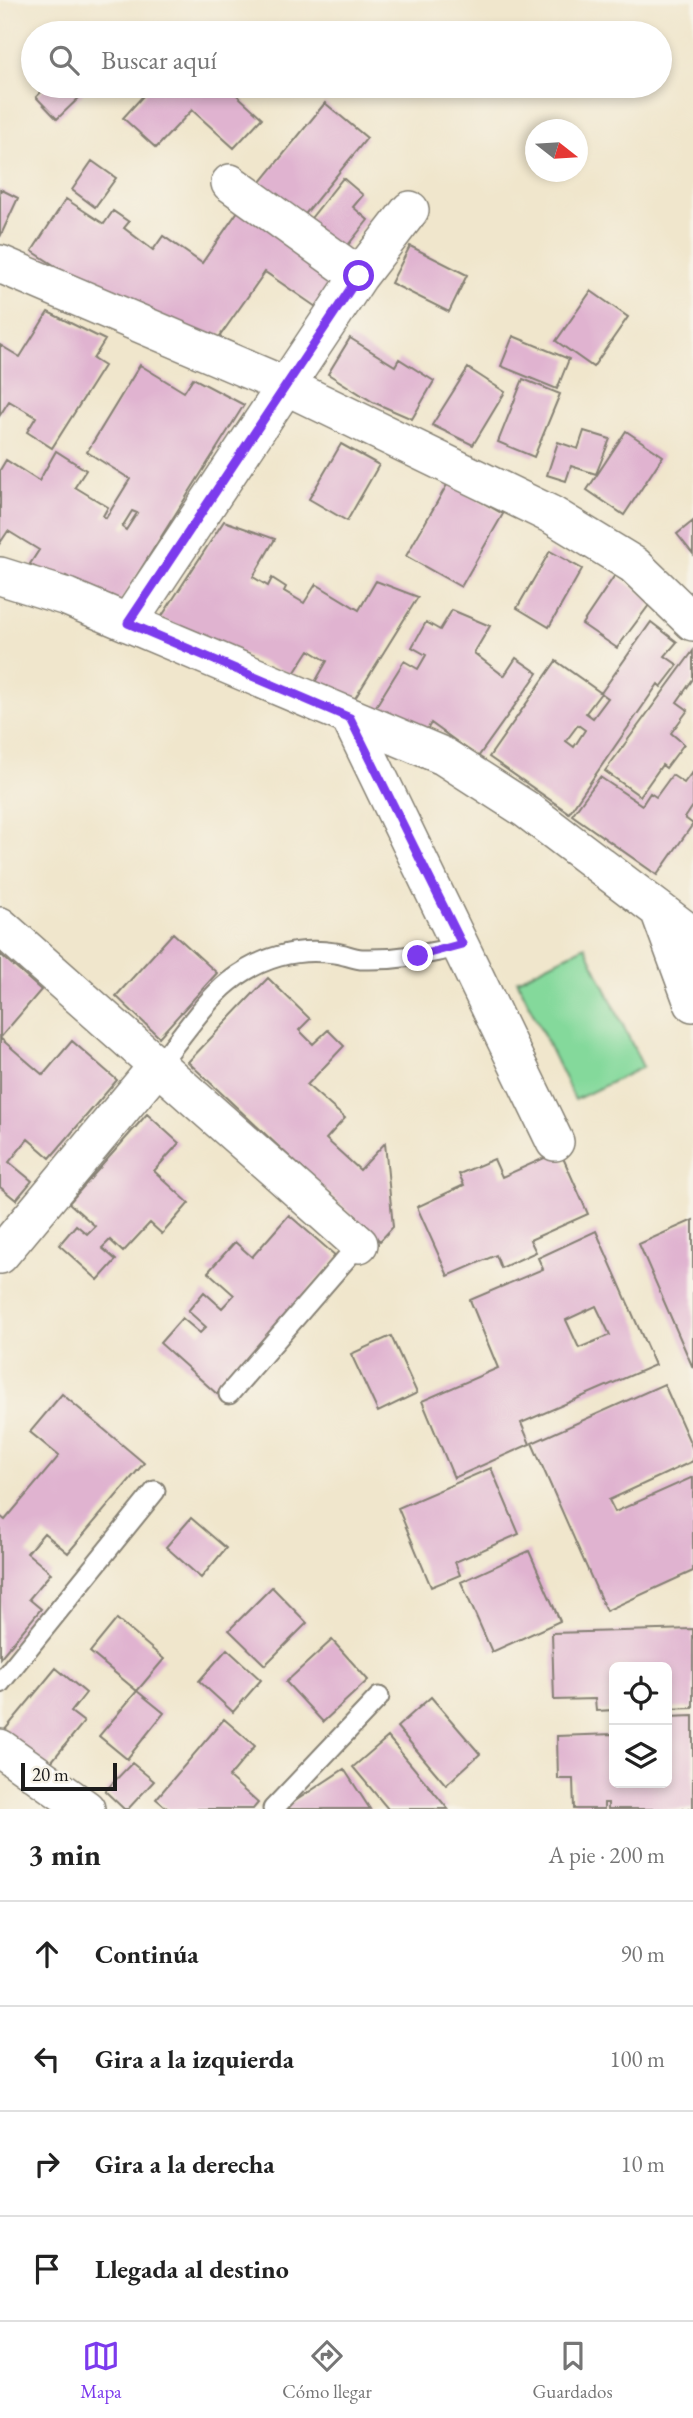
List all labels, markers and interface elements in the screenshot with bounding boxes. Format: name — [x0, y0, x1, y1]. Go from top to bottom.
search box — [21, 21, 672, 98]
icon: search — [45, 41, 83, 79]
text: Buscar aquí — [101, 43, 217, 77]
north arrow — [525, 119, 588, 182]
route start — [343, 260, 374, 291]
route end — [402, 940, 433, 971]
map controls — [609, 1662, 672, 1788]
button: locate — [609, 1662, 672, 1725]
button: layers — [609, 1725, 672, 1788]
scale bar — [21, 1760, 117, 1792]
text: 20 m — [32, 1762, 69, 1787]
text: 3 min — [28, 1835, 101, 1874]
text: A pie · 200 m — [549, 1840, 665, 1870]
icon: ahead — [28, 1935, 66, 1973]
text: Continúa — [95, 1937, 199, 1971]
text: 90 m — [620, 1939, 665, 1969]
icon: left — [28, 2040, 66, 2078]
text: Gira a la izquierda — [95, 2042, 294, 2076]
text: 100 m — [609, 2044, 665, 2074]
icon: right — [28, 2145, 66, 2183]
text: Gira a la derecha — [95, 2147, 275, 2181]
text: 10 m — [620, 2149, 665, 2179]
icon: arrive — [28, 2250, 66, 2288]
text: Llegada al destino — [95, 2252, 289, 2286]
tab: Mapa — [80, 2337, 122, 2404]
tab: Cómo llegar — [282, 2337, 372, 2404]
tab: Guardados — [533, 2337, 613, 2404]

